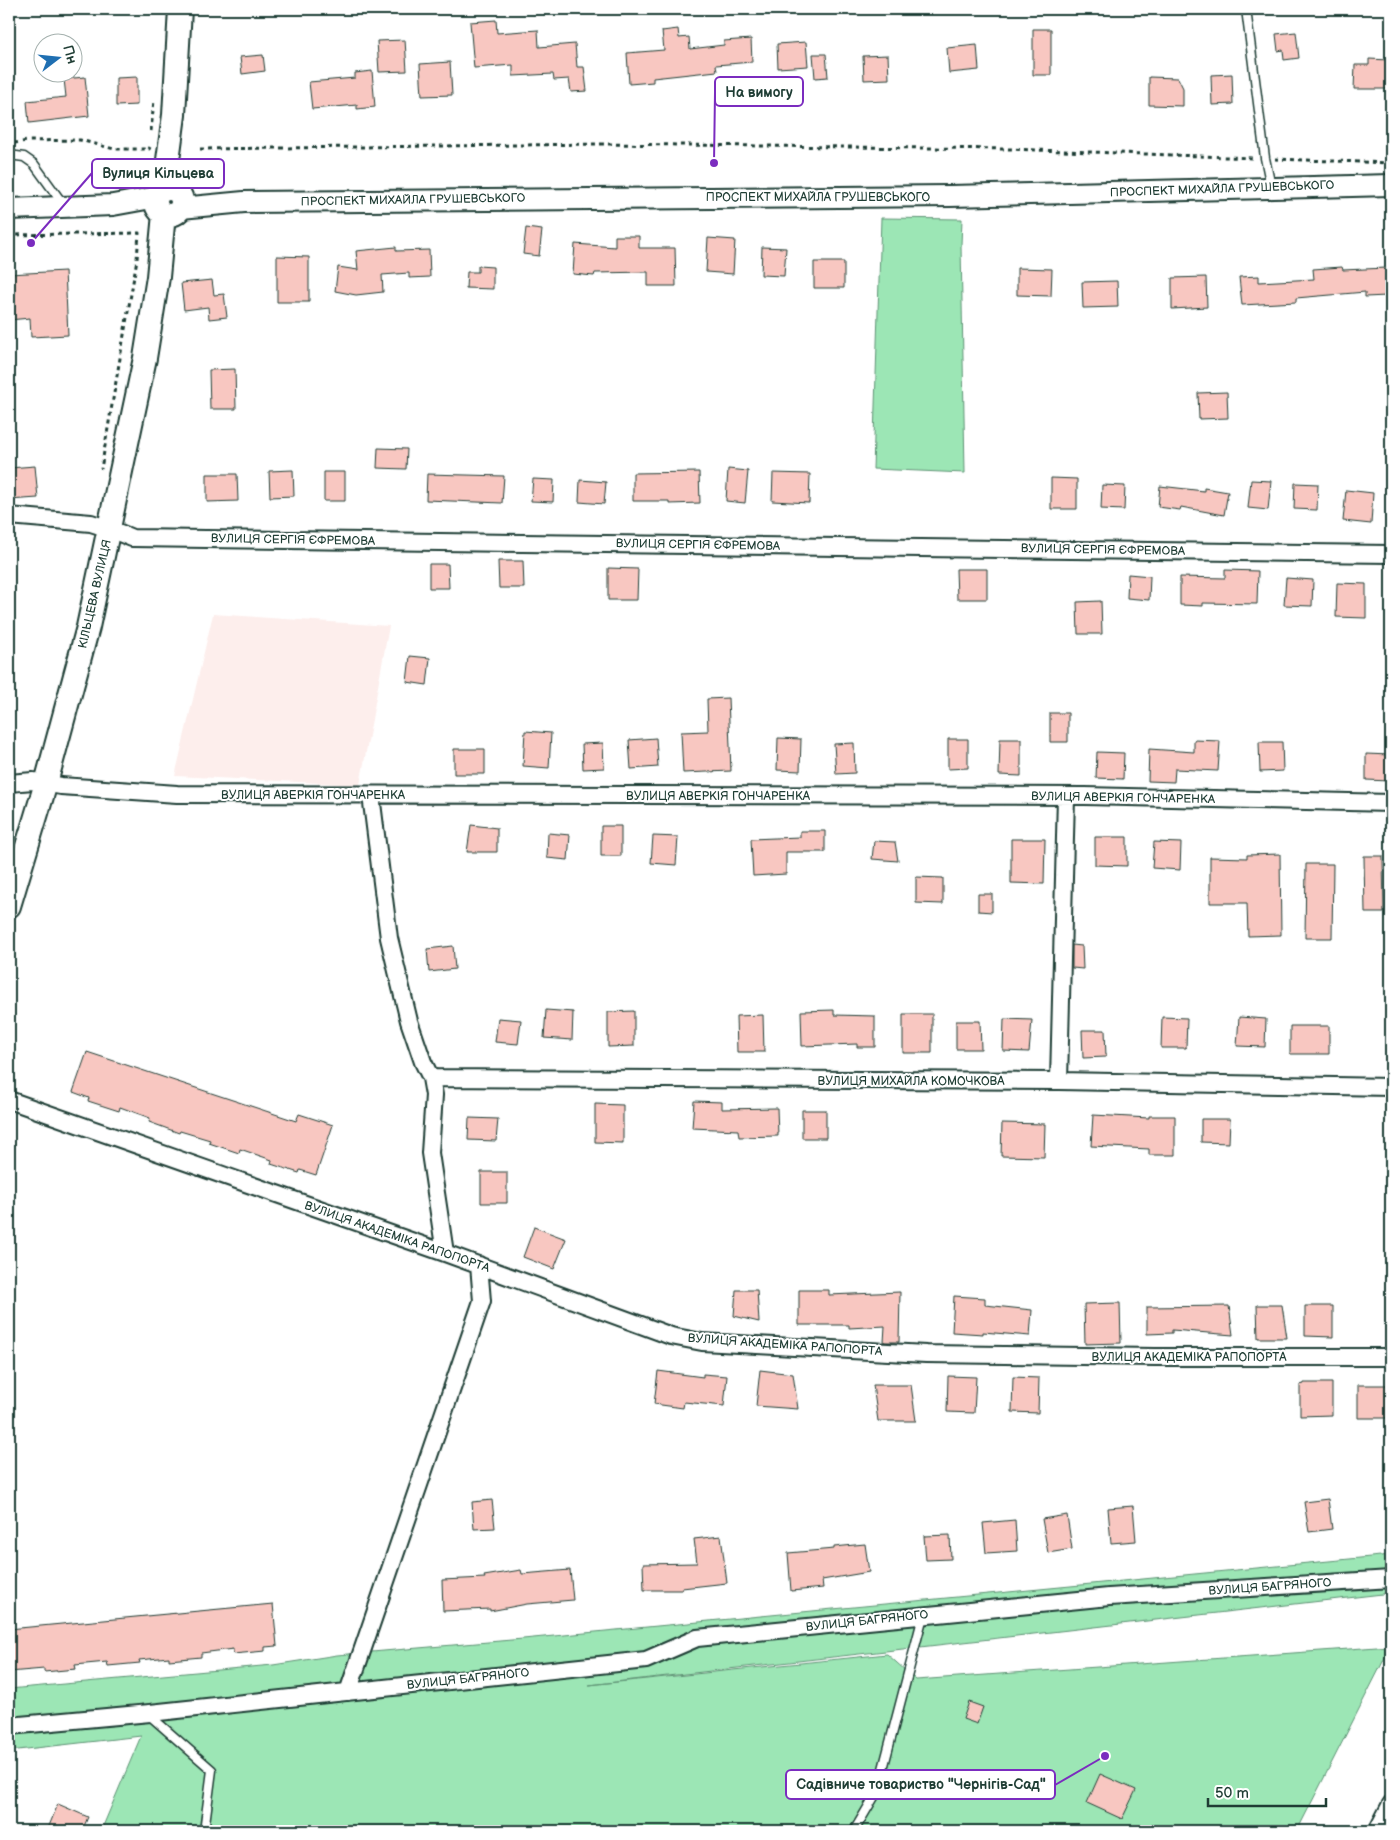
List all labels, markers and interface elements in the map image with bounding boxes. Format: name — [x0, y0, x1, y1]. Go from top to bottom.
north arrow — [32, 32, 82, 82]
text: Пн — [59, 43, 81, 66]
callout: На вимогу — [715, 77, 803, 106]
text: На вимогу — [725, 84, 793, 101]
callout: Вулиця Кільцева — [92, 159, 224, 188]
text: Вулиця Кільцева — [102, 165, 215, 182]
street label: ПРОСПЕКТ МИХАЙЛА ГРУШЕВСЬКОГО — [1110, 178, 1335, 200]
street label: ПРОСПЕКТ МИХАЙЛА ГРУШЕВСЬКОГО — [706, 190, 931, 205]
street label: ПРОСПЕКТ МИХАЙЛА ГРУШЕВСЬКОГО — [301, 191, 526, 209]
street label: ВУЛИЦЯ СЕРГІЯ ЄФРЕМОВА — [211, 531, 376, 549]
street label: ВУЛИЦЯ СЕРГІЯ ЄФРЕМОВА — [616, 536, 781, 554]
street label: КІЛЬЦЕВА ВУЛИЦЯ — [75, 538, 115, 650]
street label: ВУЛИЦЯ СЕРГІЯ ЄФРЕМОВА — [1021, 541, 1186, 559]
street label: ВУЛИЦЯ АВЕРКІЯ ГОНЧАРЕНКА — [221, 788, 406, 803]
street label: ВУЛИЦЯ АВЕРКІЯ ГОНЧАРЕНКА — [626, 789, 811, 804]
street label: ВУЛИЦЯ АВЕРКІЯ ГОНЧАРЕНКА — [1031, 789, 1216, 807]
street label: ВУЛИЦЯ МИХАЙЛА КОМОЧКОВА — [818, 1074, 1005, 1089]
street label: ВУЛИЦЯ АКАДЕМІКА РАПОПОРТА — [302, 1198, 492, 1276]
street label: ВУЛИЦЯ АКАДЕМІКА РАПОПОРТА — [687, 1331, 883, 1359]
street label: ВУЛИЦЯ АКАДЕМІКА РАПОПОРТА — [1092, 1350, 1287, 1365]
street label: ВУЛИЦЯ БАГРЯНОГО — [1208, 1575, 1332, 1599]
street label: ВУЛИЦЯ БАГРЯНОГО — [805, 1607, 929, 1635]
street label: ВУЛИЦЯ БАГРЯНОГО — [406, 1665, 530, 1693]
callout: Садівниче товариство "Чернігів-Сад" — [786, 1770, 1055, 1799]
scale bar — [1208, 1775, 1325, 1807]
text: Садівниче товариство "Чернігів-Сад" — [796, 1776, 1046, 1793]
text: 50 m — [1215, 1784, 1249, 1803]

